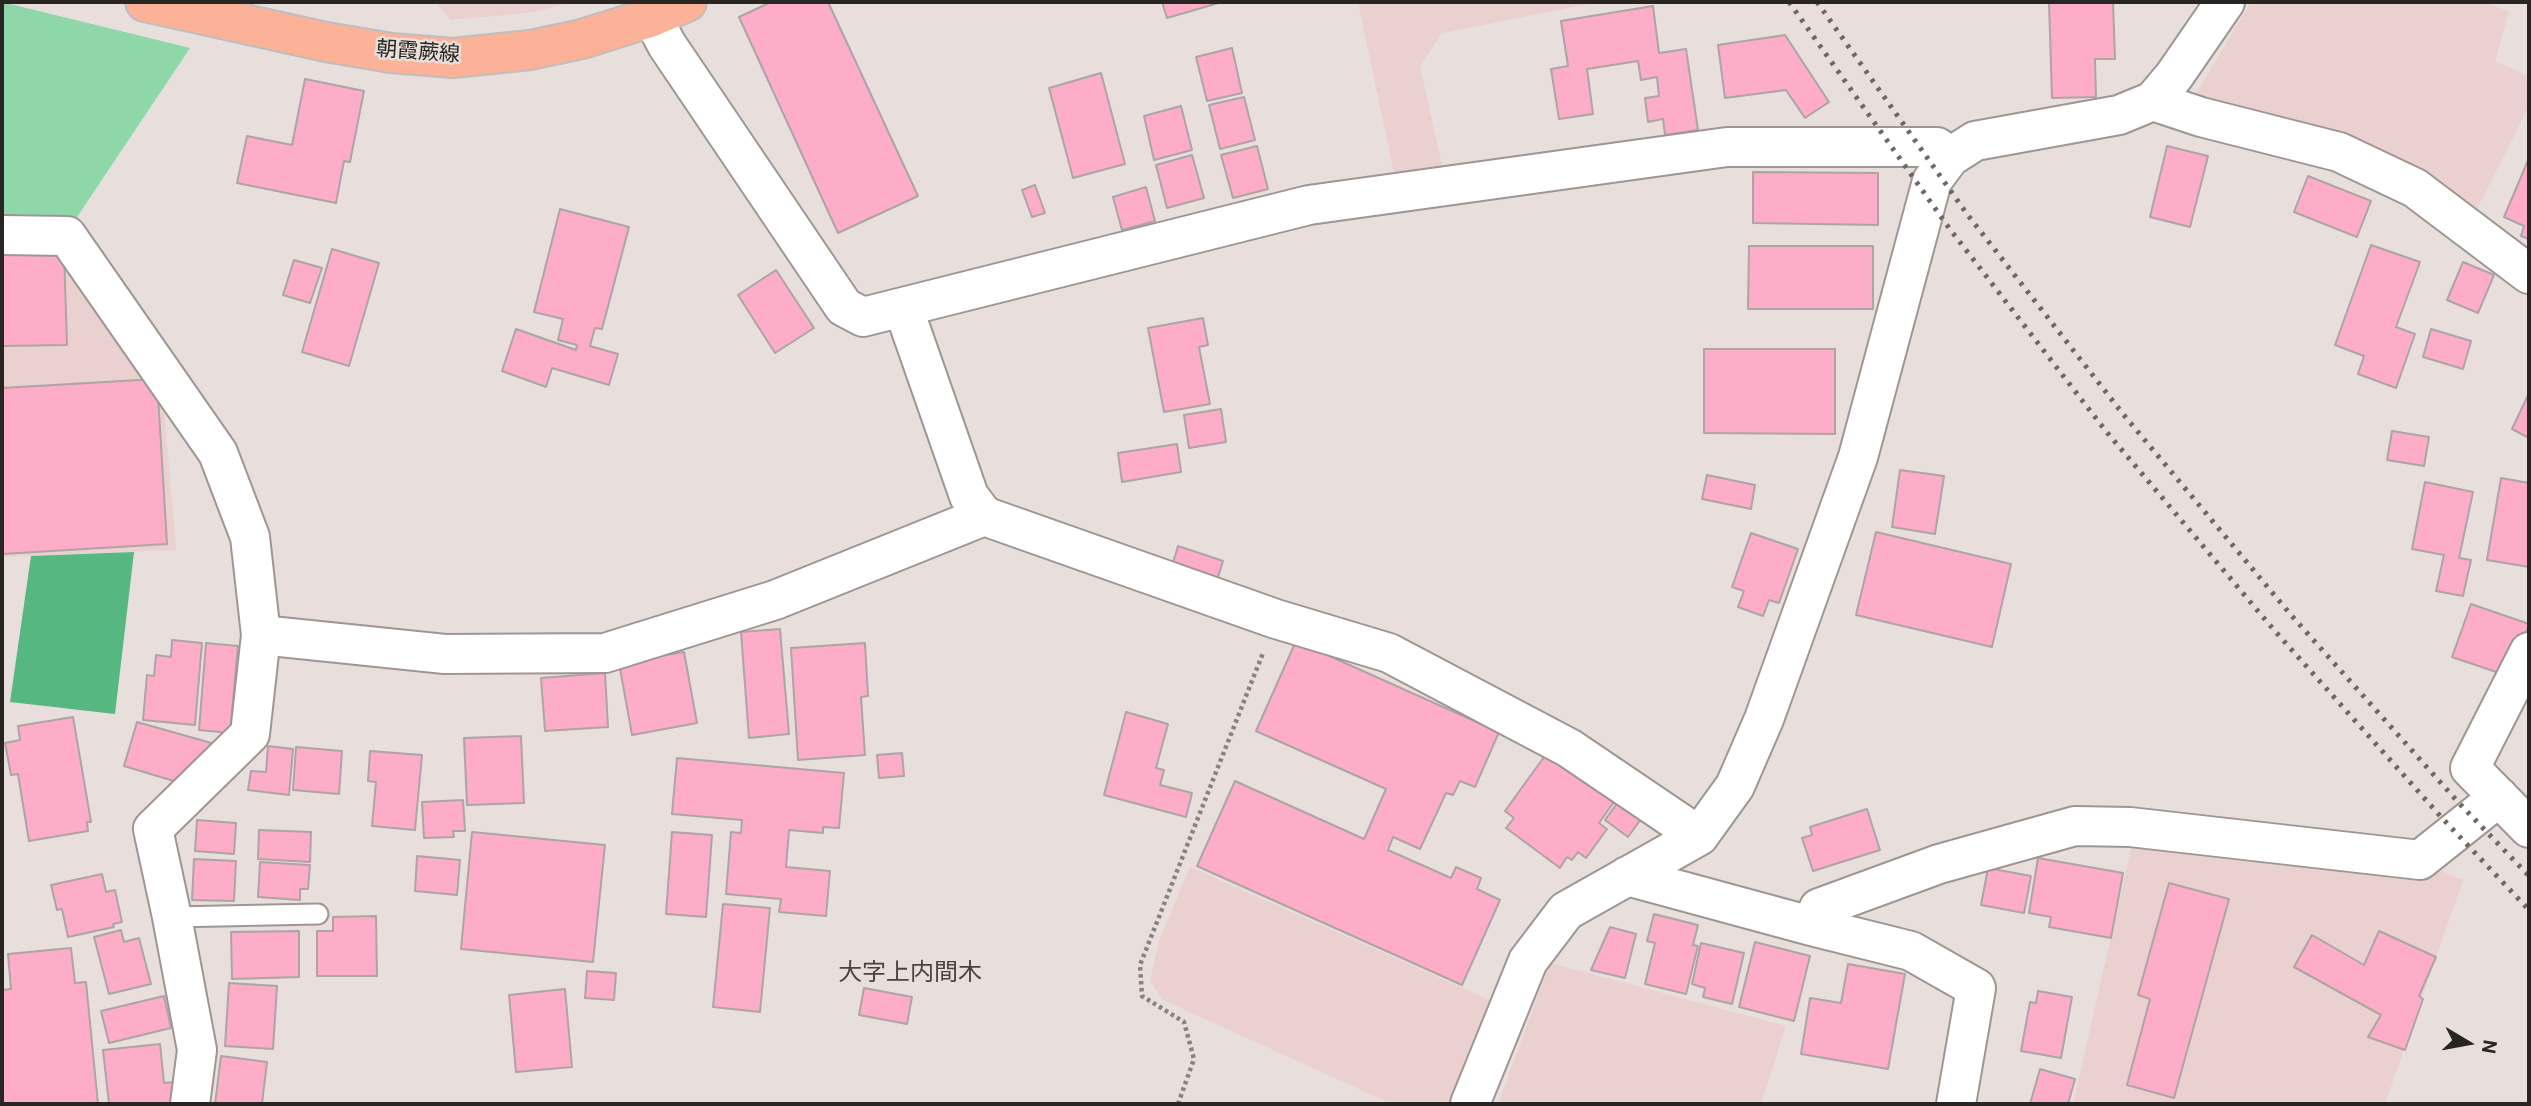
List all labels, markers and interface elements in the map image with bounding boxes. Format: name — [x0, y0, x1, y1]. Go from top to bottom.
street label: 朝霞蕨線 — [375, 38, 461, 68]
district label: 大字上内間木 — [838, 960, 982, 988]
north arrow — [2433, 1008, 2503, 1078]
text: N — [2477, 1038, 2502, 1055]

